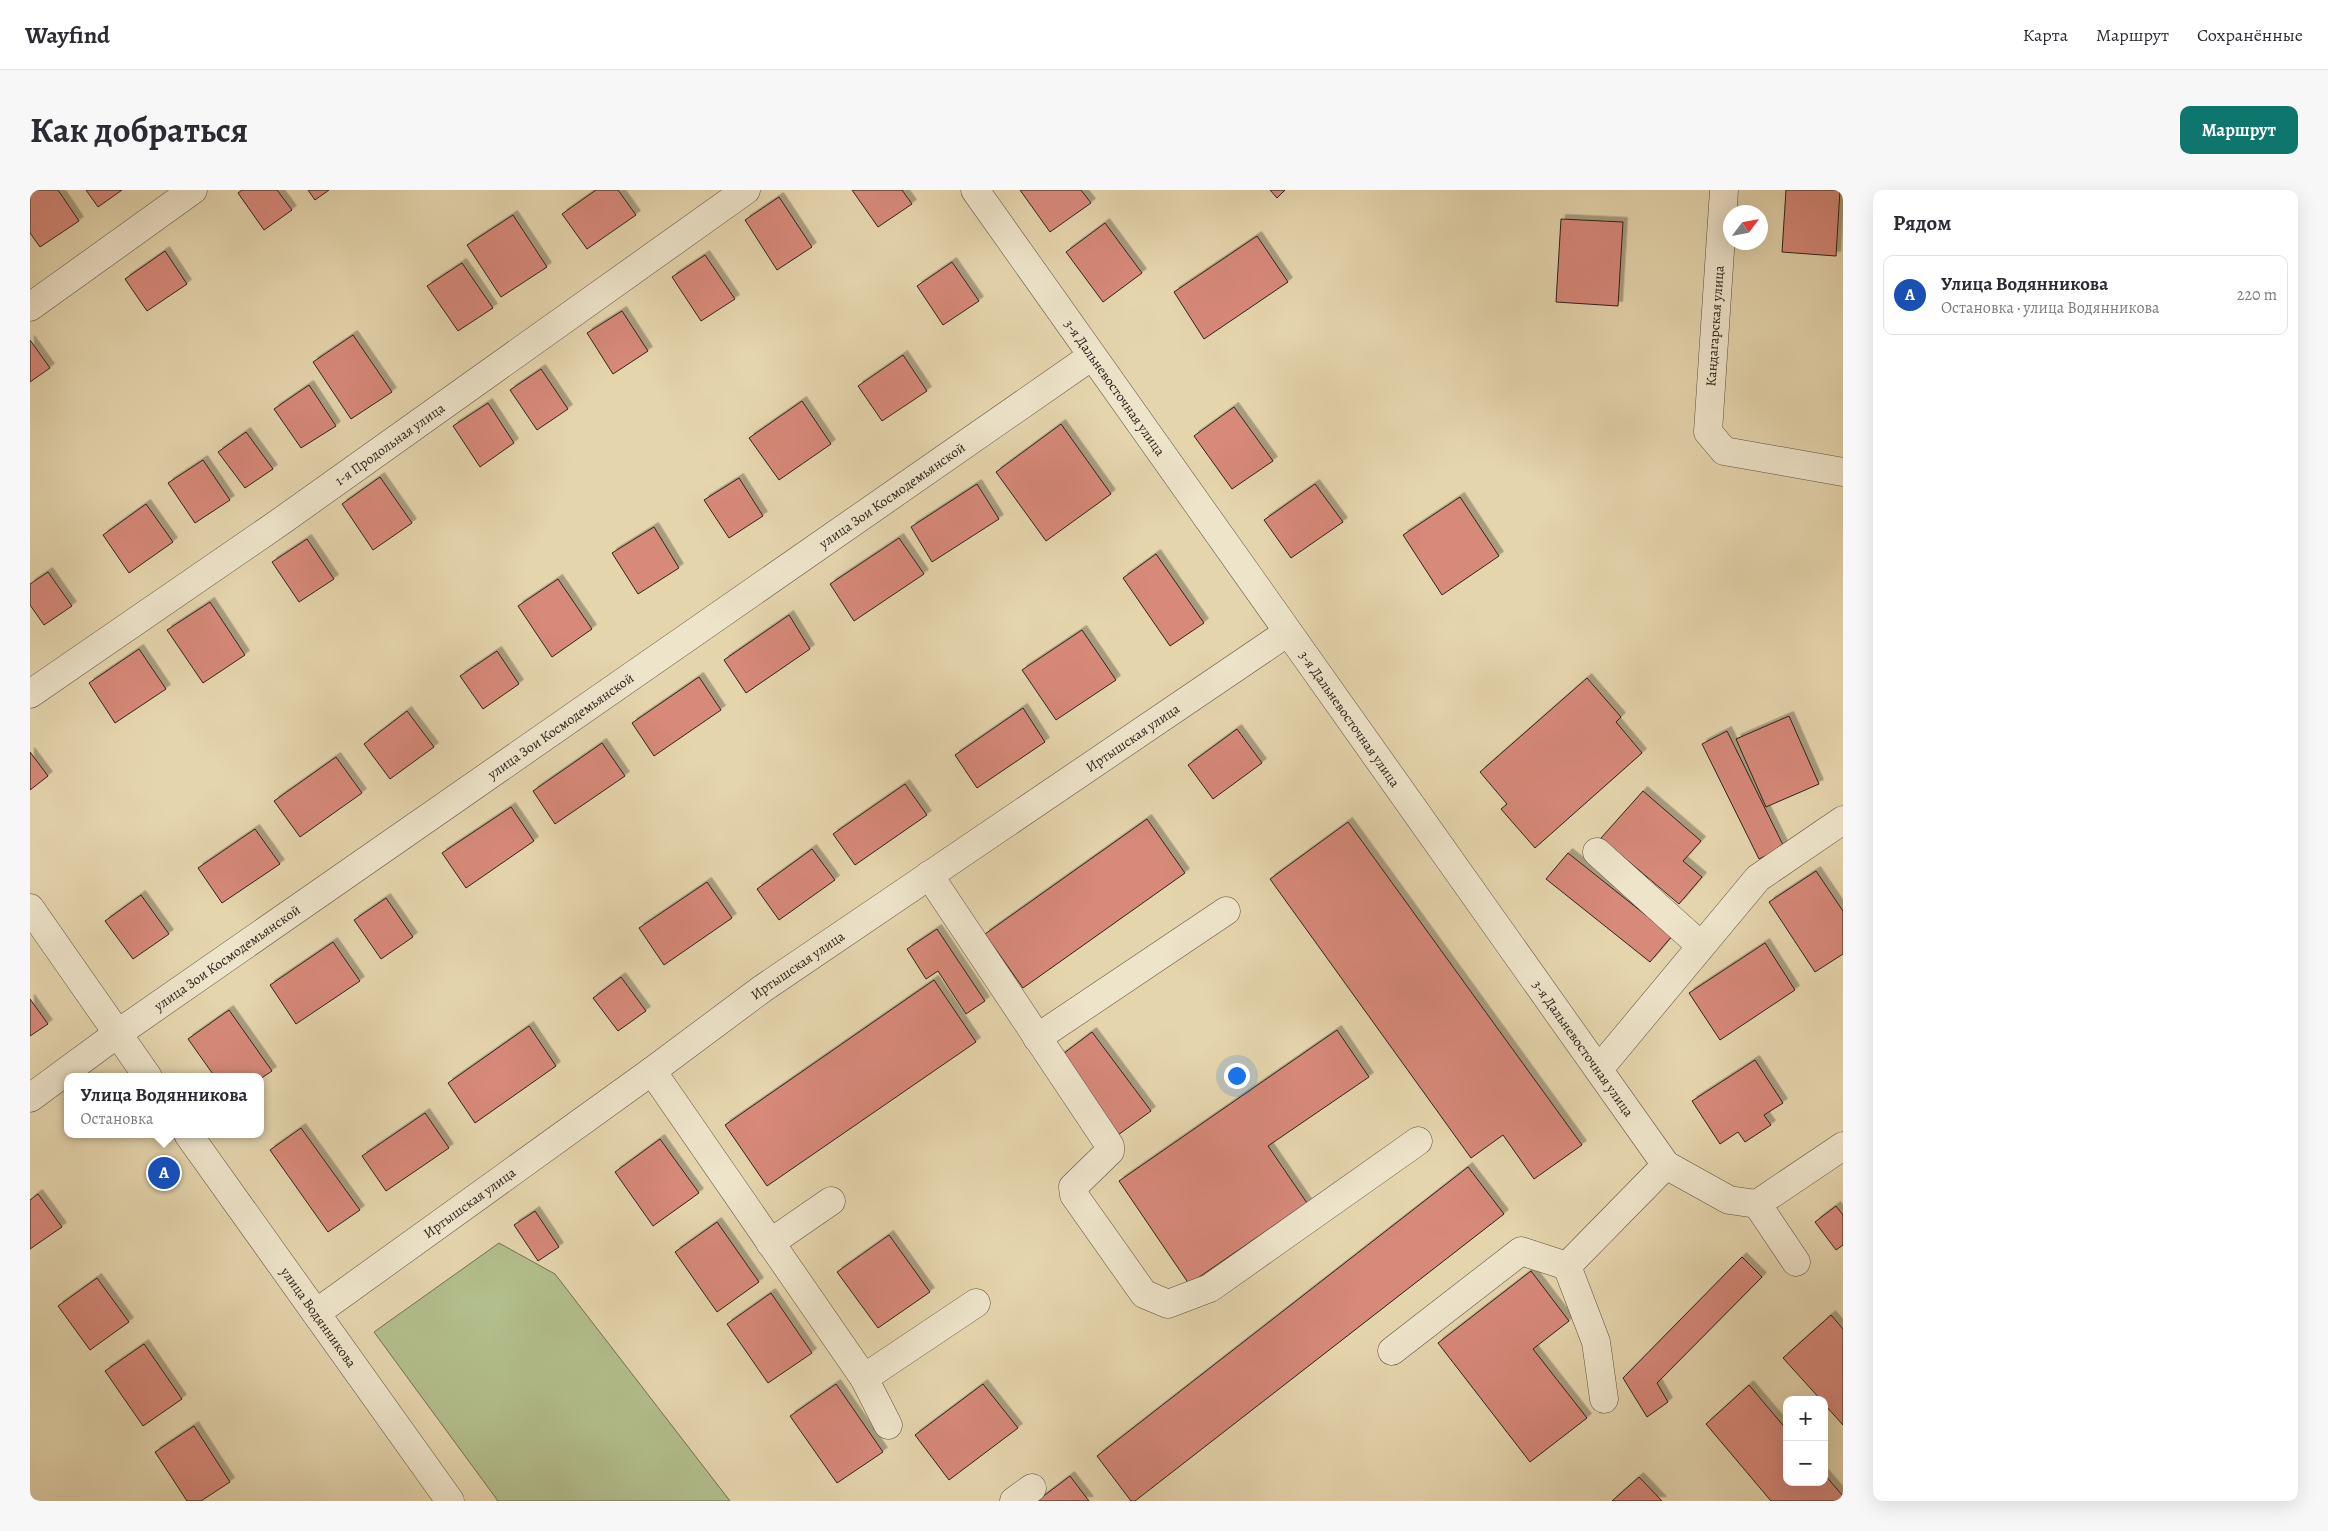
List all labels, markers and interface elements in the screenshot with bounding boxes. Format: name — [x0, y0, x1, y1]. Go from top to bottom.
text: Wayfind — [25, 19, 110, 51]
text: Карта — [2023, 23, 2068, 47]
text: Маршрут — [2096, 23, 2169, 47]
text: Сохранённые — [2197, 23, 2303, 47]
text: Как добраться — [30, 106, 248, 154]
button: Маршрут — [2180, 106, 2298, 154]
north arrow — [1723, 205, 1768, 250]
text: Рядом — [1893, 209, 1951, 237]
street label: Кандагарская улица — [1701, 264, 1729, 387]
text: Улица Водянникова — [1941, 271, 2108, 297]
text: A — [1905, 284, 1915, 306]
text: 220 m — [2237, 284, 2277, 306]
text: Остановка · улица Водянникова — [1941, 297, 2160, 319]
street label: 3-я Дальневосточная улица — [1060, 315, 1170, 460]
street label: 1-я Продольная улица — [331, 398, 449, 490]
street label: улица Зои Космодемьянской — [814, 438, 969, 553]
street label: 3-я Дальневосточная улица — [1295, 647, 1405, 791]
street label: улица Зои Космодемьянской — [483, 668, 637, 784]
street label: Иртышская улица — [1082, 699, 1184, 776]
street label: улица Зои Космодемьянской — [149, 900, 304, 1016]
street label: Иртышская улица — [747, 926, 849, 1004]
street label: 3-я Дальневосточная улица — [1528, 976, 1639, 1121]
your location — [1224, 1063, 1250, 1089]
popup — [64, 1073, 264, 1138]
text: Улица Водянникова — [80, 1082, 248, 1108]
text: Остановка — [80, 1108, 153, 1130]
pin: A — [148, 1154, 180, 1192]
street label: Иртышская улица — [419, 1162, 520, 1242]
street label: улица Водянникова — [276, 1262, 361, 1372]
map controls — [1783, 1396, 1828, 1486]
button: + — [1783, 1396, 1828, 1441]
button: − — [1783, 1441, 1828, 1486]

